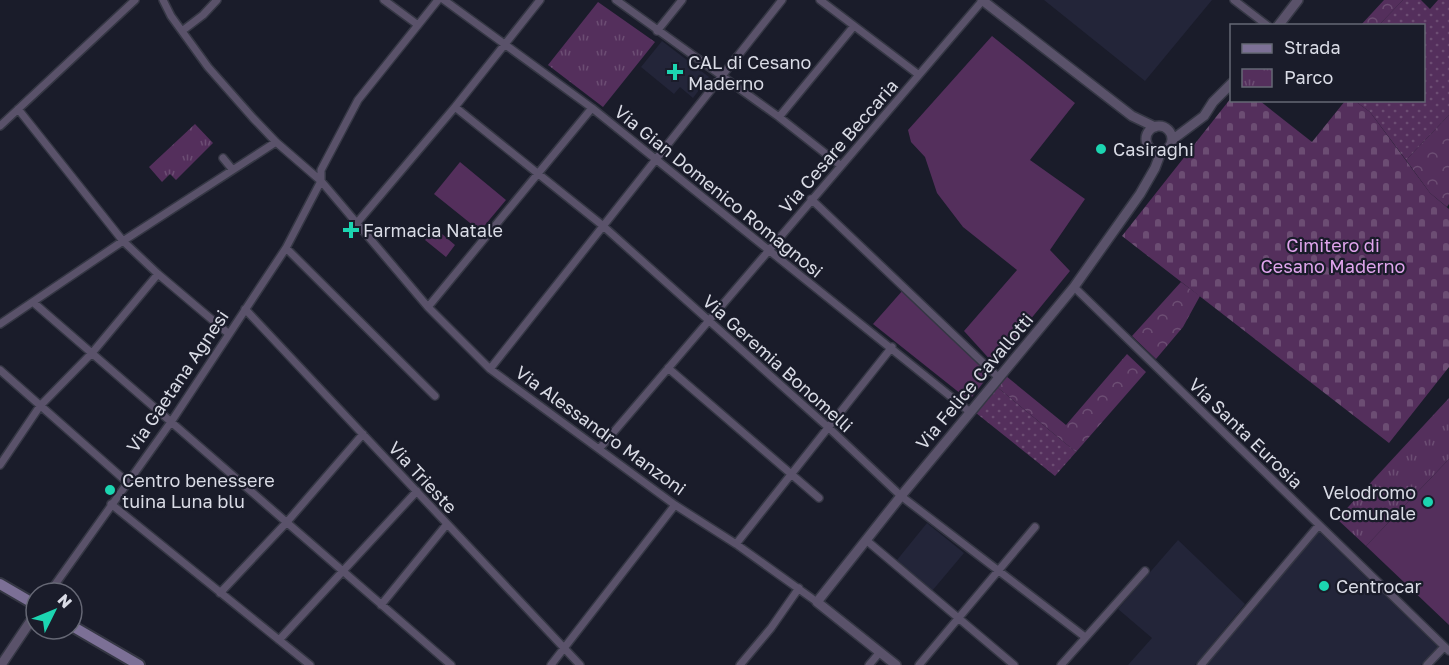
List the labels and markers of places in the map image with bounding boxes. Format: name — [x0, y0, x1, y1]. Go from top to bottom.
place label: CAL di Cesano Maderno — [688, 51, 811, 94]
marker: CAL di Cesano Maderno — [666, 63, 684, 81]
place label: Casiraghi — [1113, 138, 1194, 160]
marker: Casiraghi — [1094, 142, 1108, 156]
place label: Farmacia Natale — [363, 219, 503, 241]
marker: Farmacia Natale — [344, 223, 358, 237]
place label: Centro benessere tuina Luna blu — [122, 469, 275, 512]
place label: Velodromo Comunale — [1323, 481, 1416, 524]
marker: Centro benessere tuina Luna blu — [103, 483, 117, 497]
marker: Velodromo Comunale — [1421, 495, 1435, 509]
place label: Centrocar — [1336, 575, 1421, 597]
marker: Centrocar — [1317, 579, 1331, 593]

